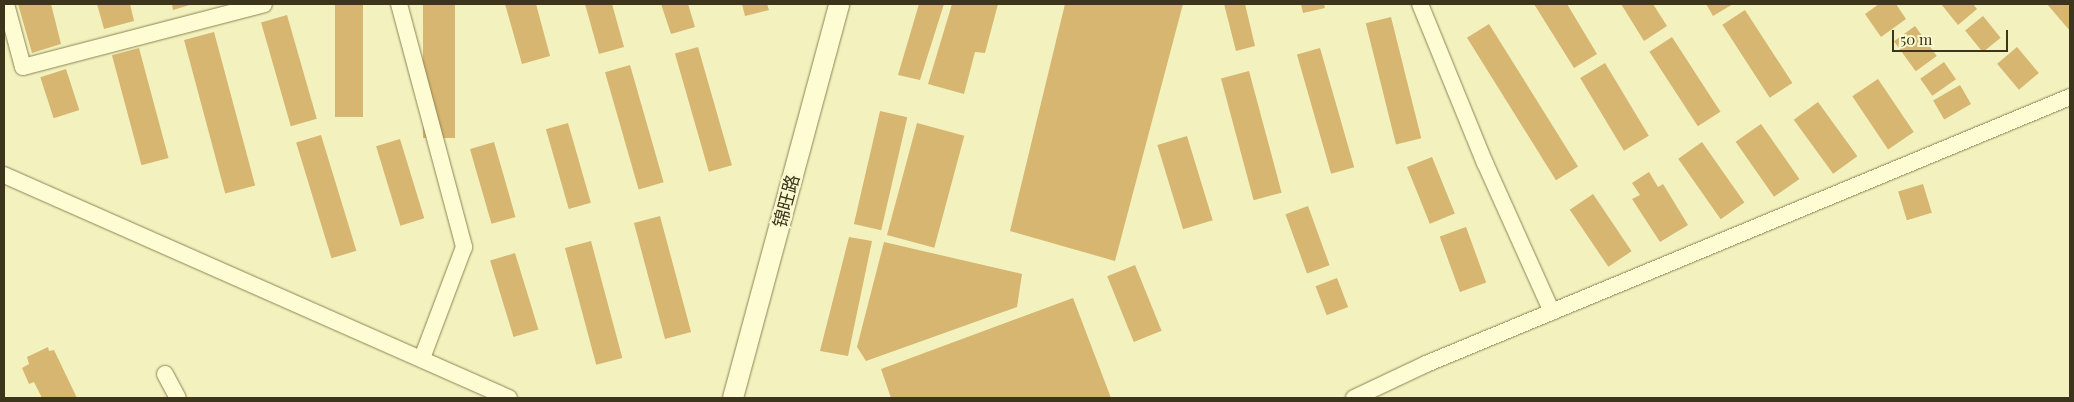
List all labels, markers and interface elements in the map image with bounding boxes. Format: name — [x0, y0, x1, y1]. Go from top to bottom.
scale bar — [1894, 20, 2010, 52]
text: 50 m — [1900, 29, 1932, 49]
street label: 锦旺路 — [769, 172, 803, 230]

